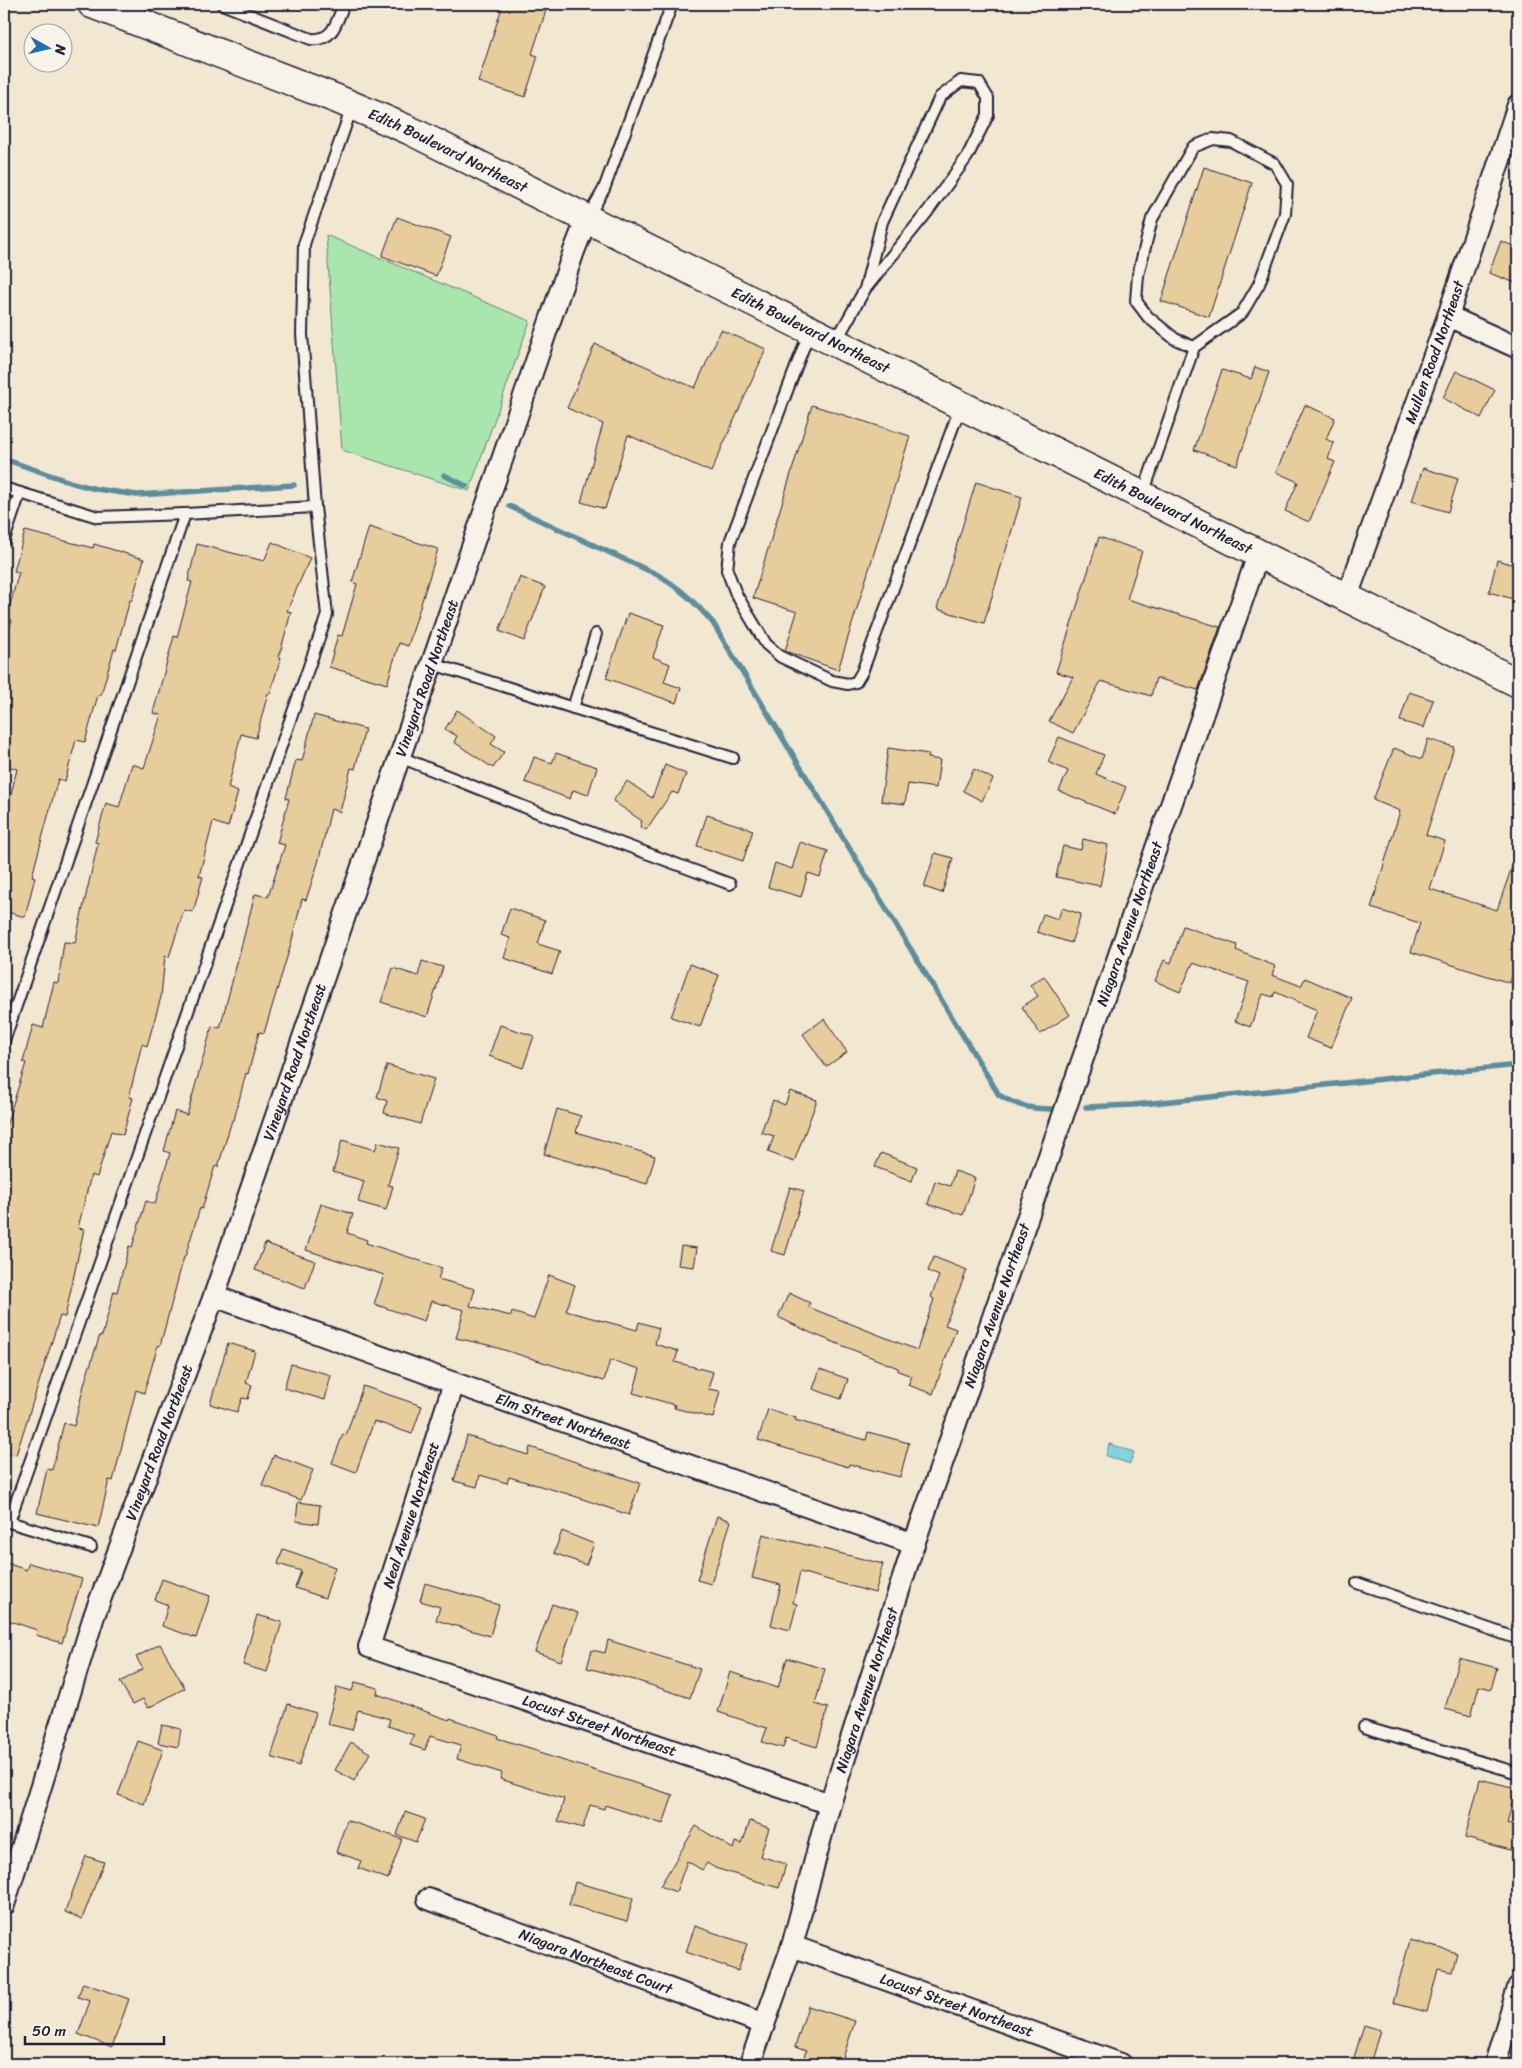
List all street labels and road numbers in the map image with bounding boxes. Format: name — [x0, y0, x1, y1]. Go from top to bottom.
street label: Edith Boulevard Northeast — [364, 101, 533, 201]
street label: Mullen Road Northeast — [1397, 276, 1472, 428]
street label: Edith Boulevard Northeast — [727, 280, 895, 381]
street label: Edith Boulevard Northeast — [1089, 460, 1258, 562]
street label: Vineyard Road Northeast — [388, 596, 466, 760]
street label: Niagara Avenue Northeast — [1089, 837, 1171, 1010]
street label: Vineyard Road Northeast — [256, 979, 334, 1144]
street label: Niagara Avenue Northeast — [956, 1219, 1038, 1391]
street label: Vineyard Road Northeast — [118, 1360, 200, 1524]
street label: Elm Street Northeast — [492, 1386, 635, 1457]
street label: Neal Avenue Northeast — [375, 1438, 447, 1592]
street label: Niagara Avenue Northeast — [828, 1603, 906, 1776]
street label: Locust Street Northeast — [519, 1687, 681, 1764]
street label: Niagara Northeast Court — [515, 1921, 677, 2002]
street label: Locust Street Northeast — [876, 1966, 1038, 2045]

